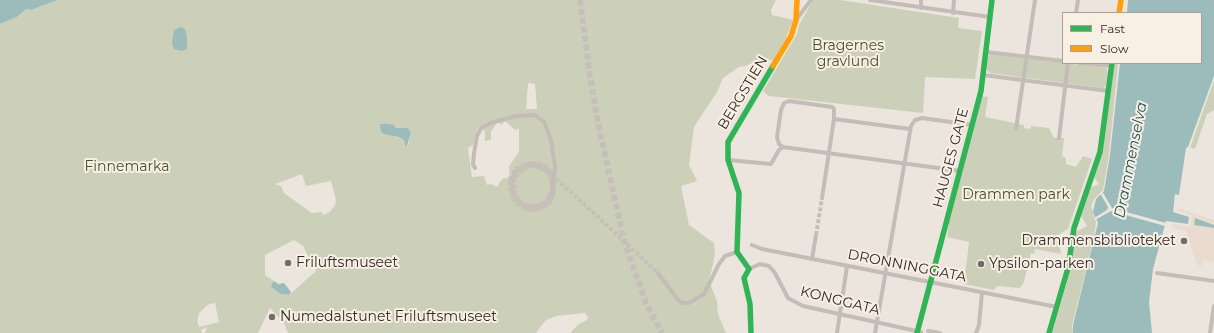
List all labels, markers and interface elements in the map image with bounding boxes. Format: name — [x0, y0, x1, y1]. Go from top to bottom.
legend — [1062, 12, 1202, 64]
text: Fast — [1100, 21, 1125, 36]
park label: Bragernes gravlund — [812, 38, 884, 70]
text: Slow — [1100, 41, 1129, 56]
street label: BERGSTIEN — [715, 53, 771, 133]
water label: Drammenselva — [1111, 100, 1151, 220]
street label: HAUGES GATE — [930, 106, 972, 210]
park label: Finnemarka — [84, 159, 170, 175]
park label: Drammen park — [962, 187, 1070, 203]
place label: Drammensbiblioteket — [1022, 233, 1176, 249]
marker: Drammensbiblioteket — [1179, 236, 1189, 246]
street label: DRONNINGGATA — [846, 246, 968, 286]
place label: Friluftsmuseet — [296, 255, 398, 271]
place label: Ypsilon-parken — [989, 256, 1094, 272]
marker: Friluftsmuseet — [283, 258, 293, 268]
marker: Ypsilon-parken — [976, 259, 986, 269]
street label: KONGGATA — [799, 283, 881, 319]
place label: Numedalstunet Friluftsmuseet — [280, 309, 497, 325]
marker: Numedalstunet Friluftsmuseet — [267, 312, 277, 322]

